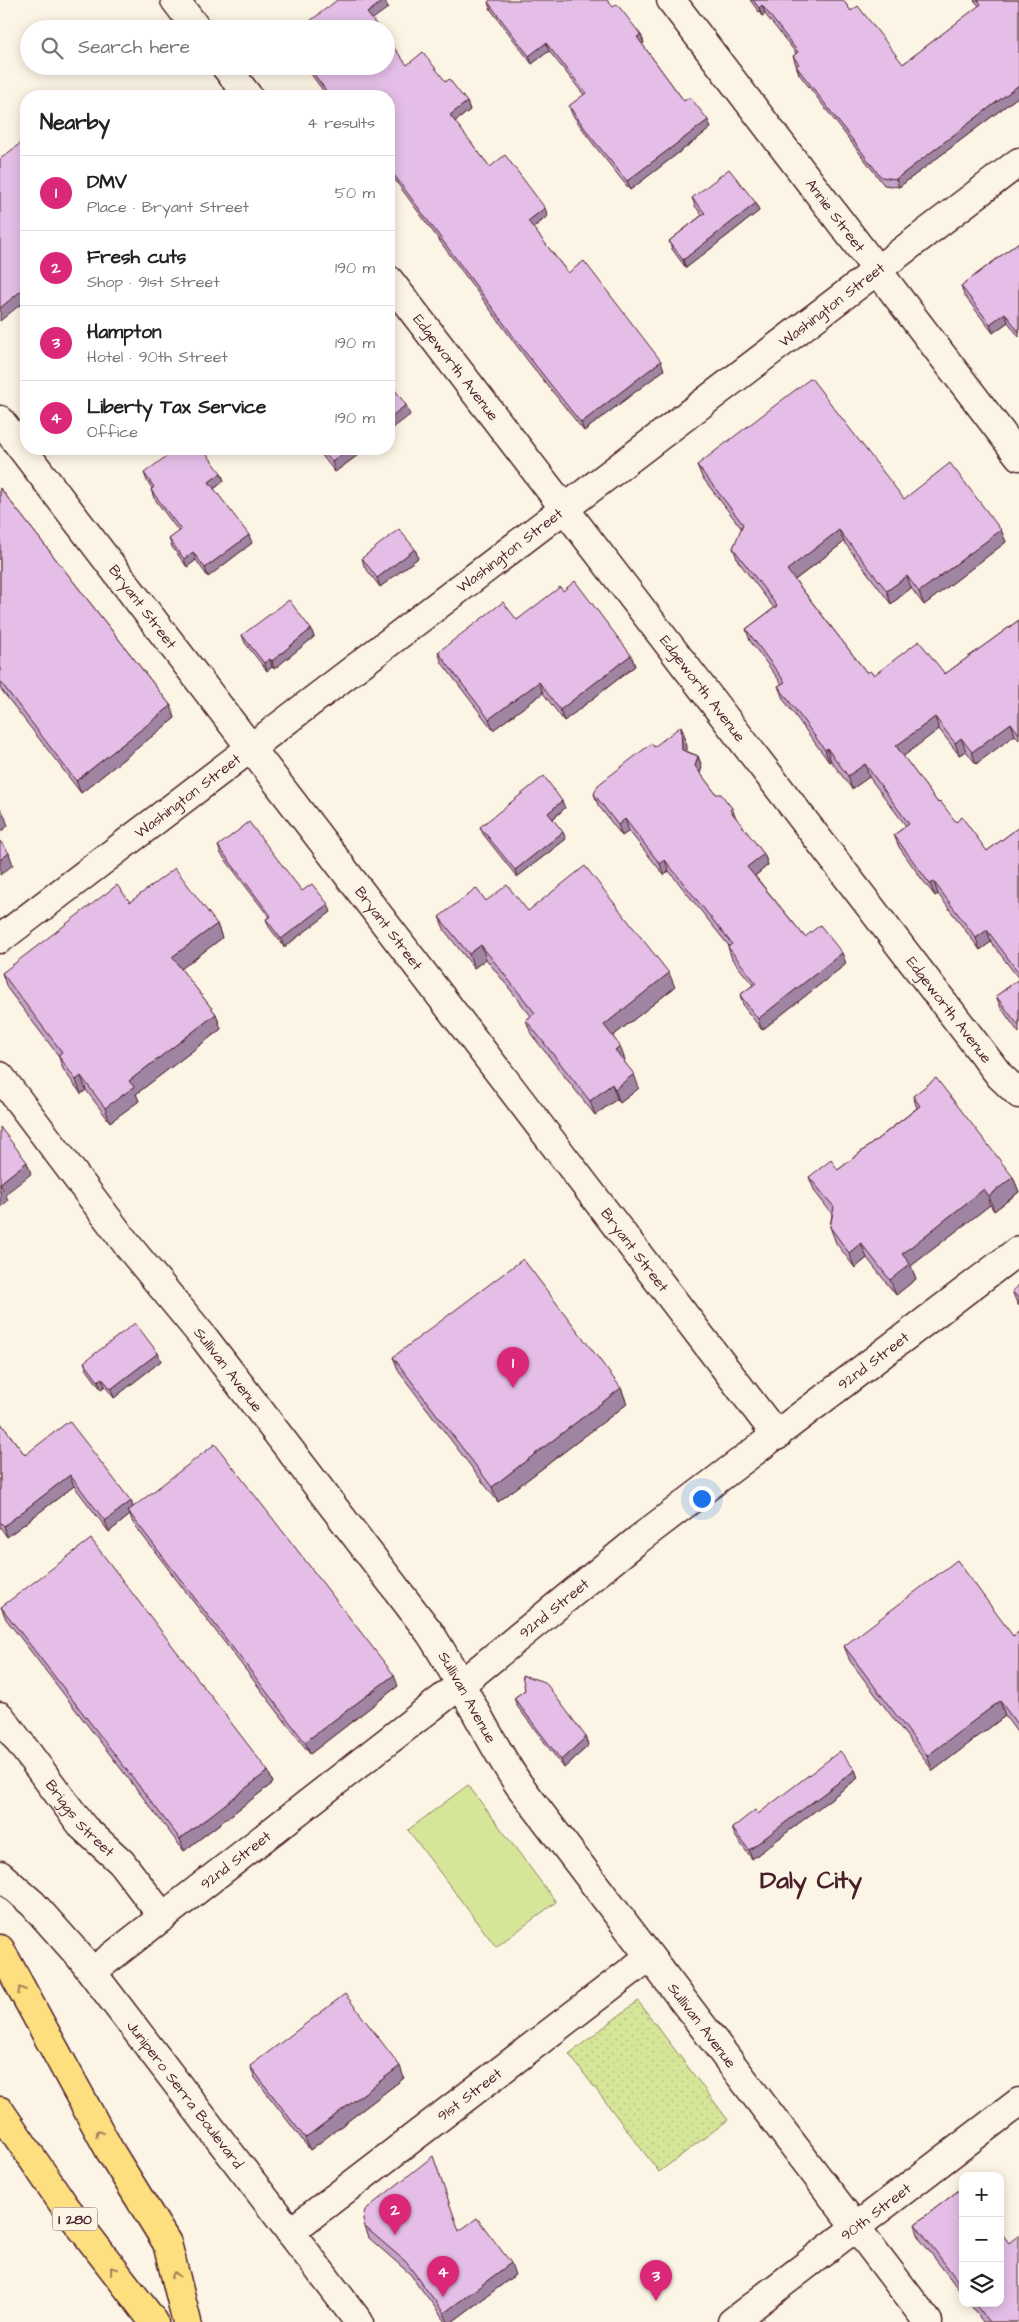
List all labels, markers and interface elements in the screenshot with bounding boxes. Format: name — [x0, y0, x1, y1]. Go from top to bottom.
search box — [20, 20, 395, 75]
icon: search — [38, 34, 66, 62]
text: Search here — [78, 34, 190, 61]
text: Nearby — [40, 108, 110, 137]
text: 4 results — [307, 112, 375, 134]
text: DMV — [87, 169, 127, 196]
street label: Annie Street — [800, 175, 870, 257]
text: 1 — [55, 182, 57, 204]
text: 50 m — [335, 182, 375, 204]
text: Place · Bryant Street — [87, 196, 249, 218]
text: Fresh cuts — [87, 244, 186, 271]
text: 2 — [51, 257, 61, 279]
text: 190 m — [335, 257, 375, 279]
street label: Washington Street — [775, 258, 890, 352]
text: Shop · 91st Street — [87, 271, 220, 293]
street label: Edgeworth Avenue — [408, 310, 503, 425]
text: Hampton — [87, 319, 161, 346]
text: 3 — [52, 332, 60, 354]
text: 190 m — [335, 332, 375, 354]
text: Hotel · 90th Street — [87, 346, 228, 368]
text: Liberty Tax Service — [87, 394, 266, 421]
text: 4 — [51, 407, 61, 429]
text: 190 m — [335, 407, 375, 429]
text: Office — [87, 421, 138, 443]
street label: Washington Street — [453, 503, 568, 598]
street label: Bryant Street — [103, 561, 181, 653]
street label: Edgeworth Avenue — [654, 631, 750, 747]
street label: Washington Street — [130, 749, 245, 844]
street label: Bryant Street — [349, 882, 427, 975]
street label: Edgeworth Avenue — [901, 952, 997, 1068]
street label: Bryant Street — [595, 1204, 673, 1297]
street label: Sullivan Avenue — [189, 1323, 267, 1417]
street label: 92nd Street — [834, 1327, 914, 1395]
pin: 1 — [497, 1347, 529, 1388]
your location — [689, 1486, 715, 1512]
street label: 92nd Street — [515, 1574, 594, 1644]
street label: Sullivan Avenue — [433, 1648, 501, 1747]
street label: Briggs Street — [40, 1775, 119, 1862]
street label: 92nd Street — [196, 1826, 276, 1895]
district label: Daly City — [760, 1863, 862, 1900]
street label: Sullivan Avenue — [662, 1979, 741, 2073]
one-way arrow — [17, 1986, 27, 1995]
street label: Junipero Serra Boulevard — [122, 2016, 248, 2173]
street label: 91st Street — [433, 2063, 506, 2127]
one-way arrow — [95, 2129, 105, 2138]
map controls — [959, 2172, 1004, 2307]
button: + — [959, 2172, 1004, 2217]
street label: 90th Street — [836, 2178, 916, 2246]
pin: 2 — [379, 2194, 411, 2235]
road number: I 280 — [52, 2208, 98, 2230]
button: − — [959, 2217, 1004, 2262]
pin: 4 — [427, 2256, 459, 2297]
pin: 3 — [640, 2260, 672, 2301]
button: layers — [959, 2262, 1004, 2307]
one-way arrow — [110, 2266, 119, 2276]
one-way arrow — [171, 2271, 181, 2279]

